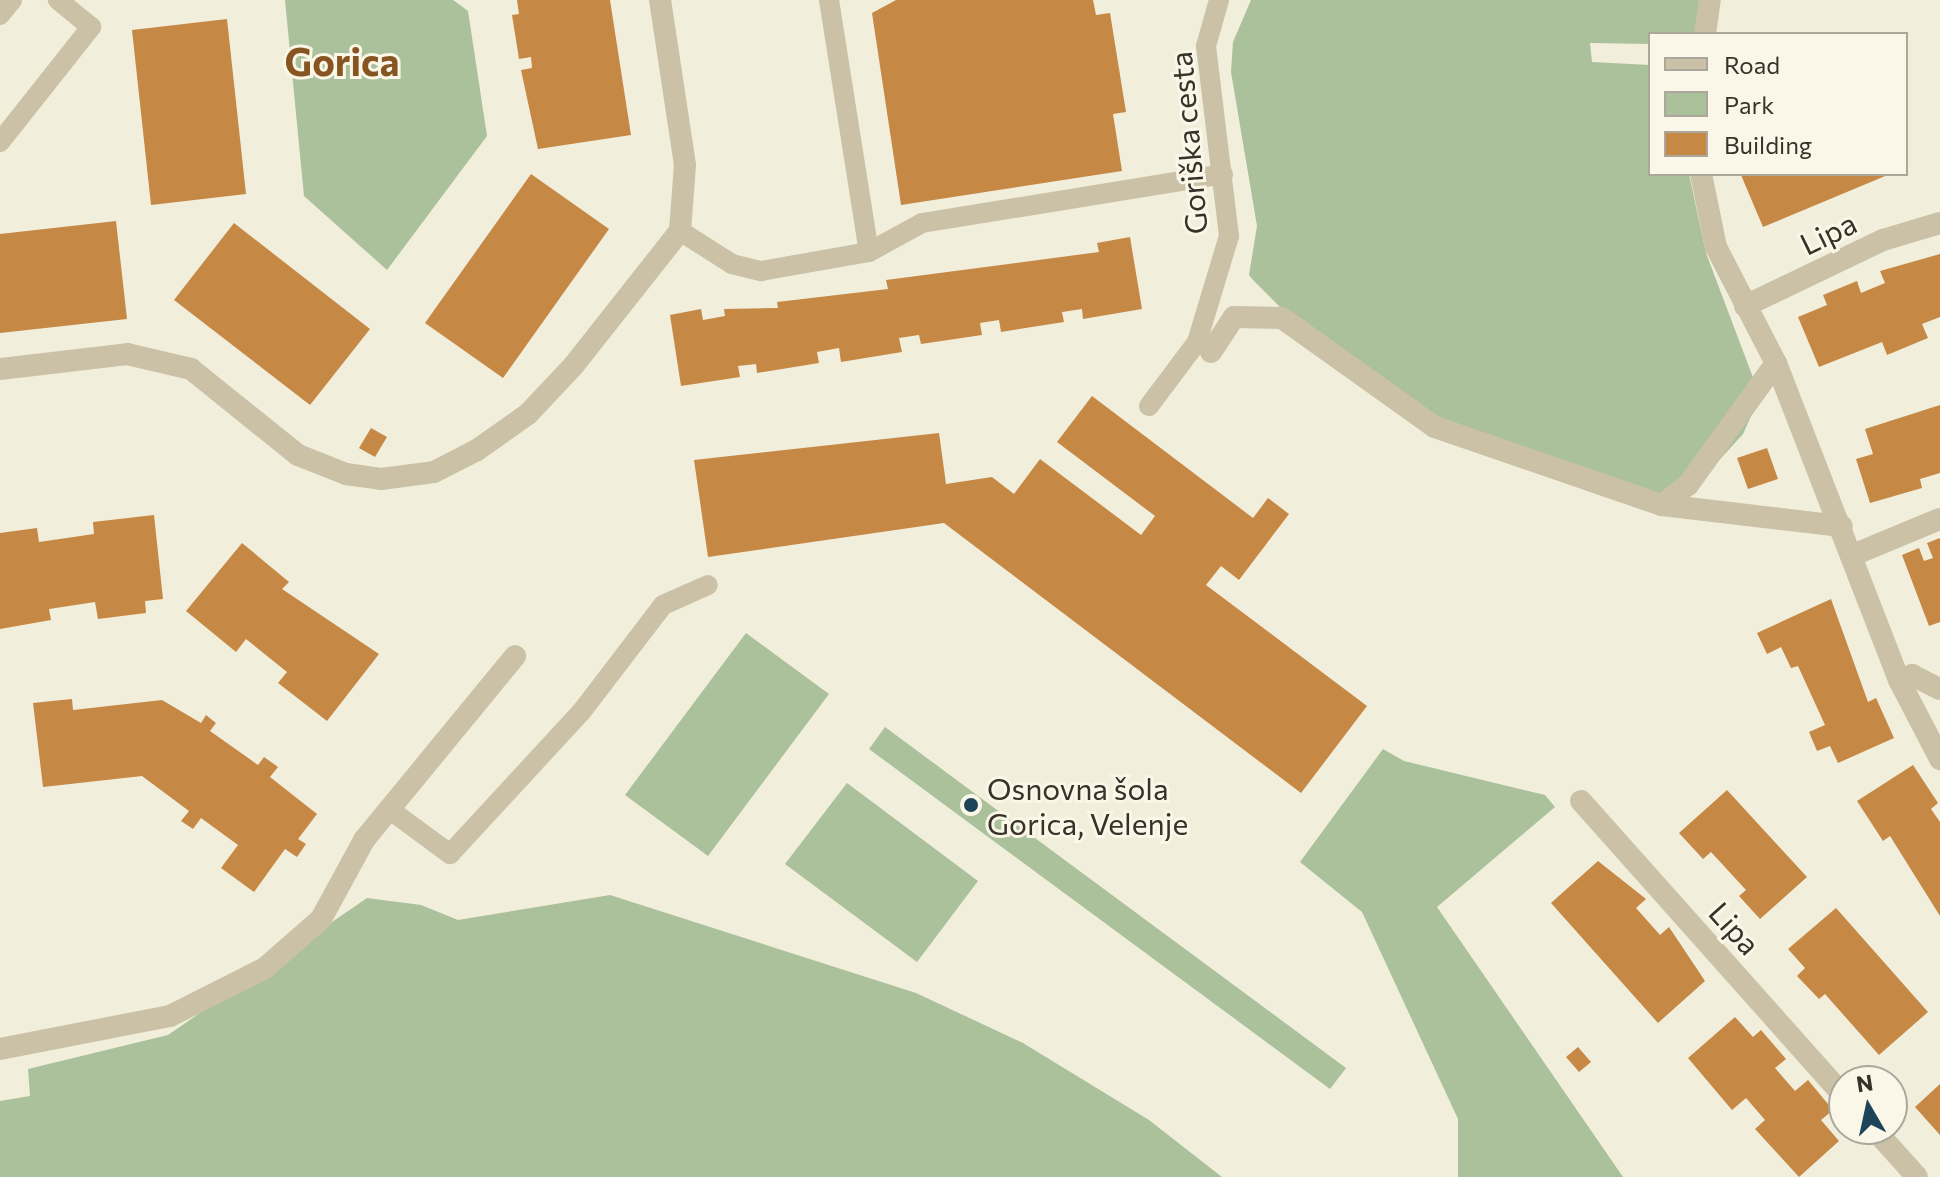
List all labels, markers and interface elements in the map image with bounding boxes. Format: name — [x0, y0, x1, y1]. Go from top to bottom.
legend — [1648, 32, 1908, 176]
district label: Gorica — [284, 38, 400, 84]
street label: Goriška cesta — [1162, 50, 1214, 236]
text: Road — [1724, 50, 1780, 79]
text: Park — [1724, 90, 1774, 119]
text: Building — [1724, 130, 1812, 159]
street label: Lipa — [1794, 204, 1862, 262]
place label: Osnovna šola Gorica, Velenje — [987, 770, 1188, 840]
marker: Osnovna šola Gorica, Velenje — [962, 796, 980, 814]
street label: Lipa — [1702, 894, 1768, 962]
north arrow — [1828, 1065, 1908, 1145]
text: N — [1854, 1068, 1875, 1097]

